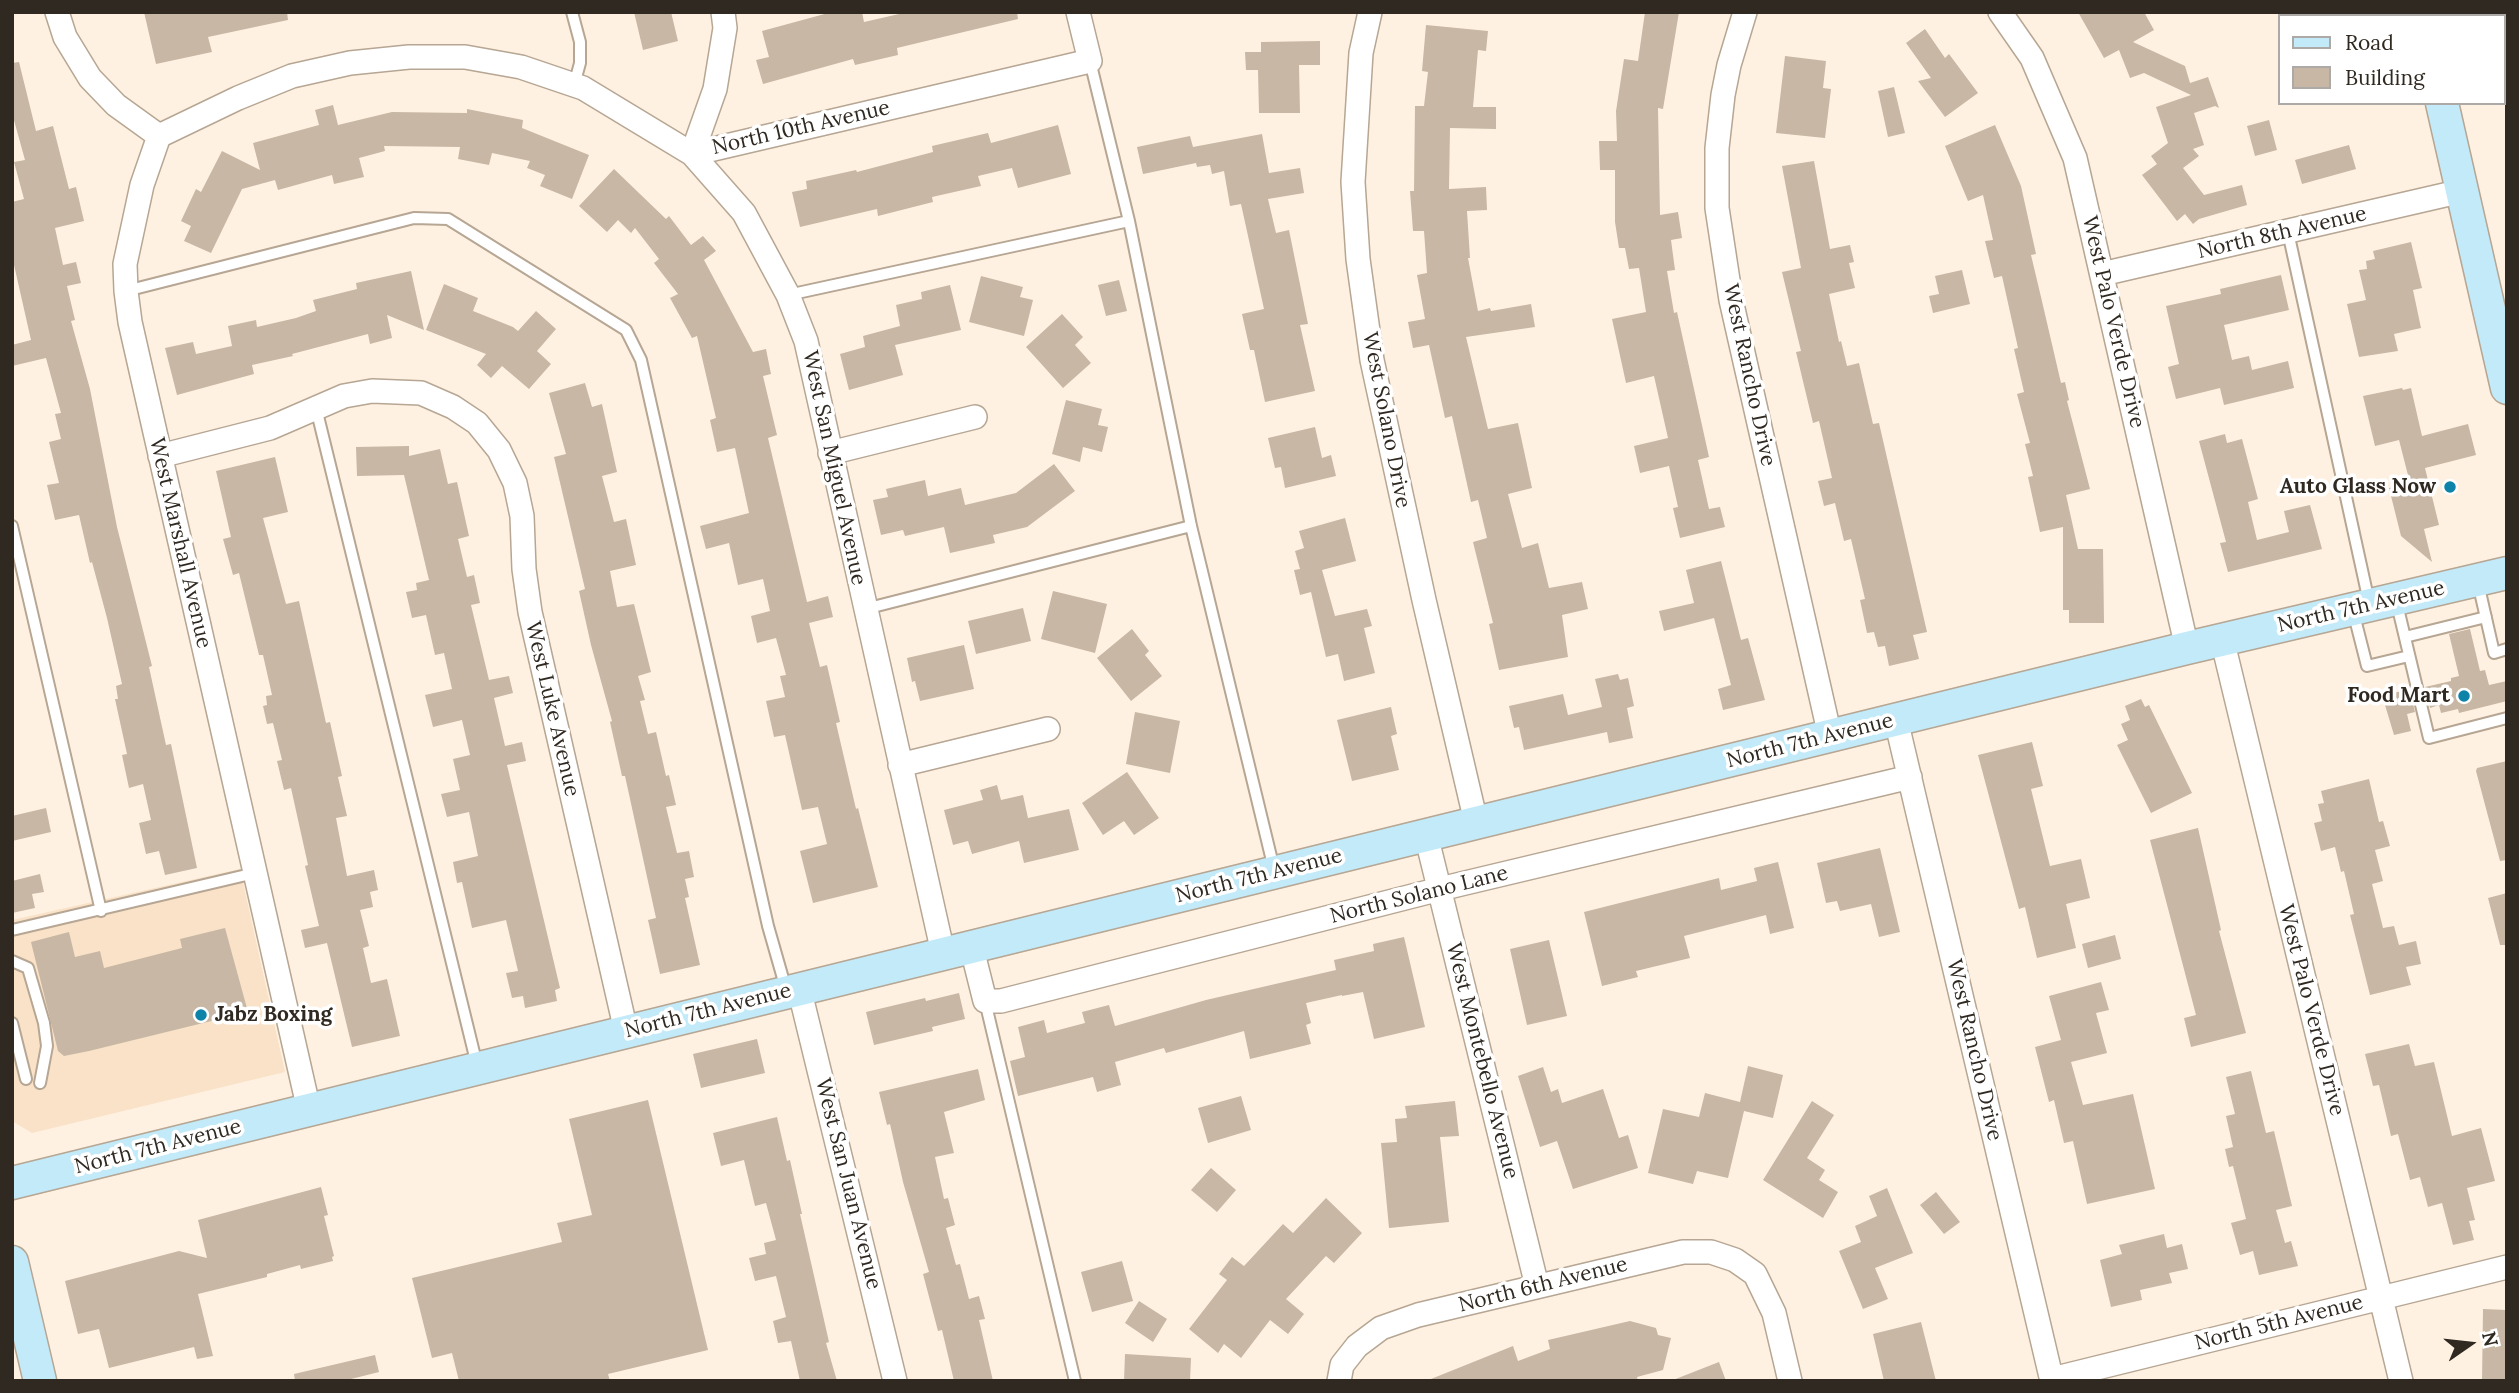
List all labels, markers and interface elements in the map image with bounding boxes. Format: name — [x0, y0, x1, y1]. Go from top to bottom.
legend — [2278, 14, 2505, 105]
text: Road — [2345, 29, 2394, 56]
text: Building — [2345, 64, 2425, 91]
street label: North 10th Avenue — [710, 95, 892, 161]
street label: North 8th Avenue — [2195, 201, 2369, 265]
street label: West Palo Verde Drive — [2076, 213, 2150, 431]
street label: West Rancho Drive — [1717, 282, 1781, 468]
street label: West Solano Drive — [1357, 330, 1415, 510]
street label: West San Miguel Avenue — [797, 348, 871, 588]
street label: West Marshall Avenue — [143, 435, 217, 651]
place label: Auto Glass Now — [2280, 474, 2436, 500]
marker: Auto Glass Now — [2442, 479, 2458, 495]
street label: North 7th Avenue — [2275, 576, 2447, 638]
street label: West Luke Avenue — [520, 619, 584, 799]
place label: Food Mart — [2347, 683, 2450, 709]
marker: Food Mart — [2456, 688, 2472, 704]
street label: North 7th Avenue — [1724, 708, 1896, 774]
street label: North 7th Avenue — [1173, 843, 1345, 909]
street label: North Solano Lane — [1327, 861, 1511, 929]
street label: West Palo Verde Drive — [2273, 902, 2349, 1118]
street label: West Montebello Avenue — [1440, 940, 1524, 1182]
street label: West Rancho Drive — [1941, 957, 2007, 1143]
street label: North 7th Avenue — [622, 978, 794, 1044]
place label: Jabz Boxing — [215, 1002, 332, 1028]
marker: Jabz Boxing — [193, 1007, 209, 1023]
street label: West San Juan Avenue — [810, 1076, 886, 1292]
street label: North 7th Avenue — [72, 1114, 244, 1180]
street label: North 6th Avenue — [1456, 1252, 1630, 1318]
street label: North 5th Avenue — [2192, 1290, 2366, 1356]
north arrow — [2435, 1309, 2505, 1379]
text: N — [2477, 1329, 2504, 1349]

